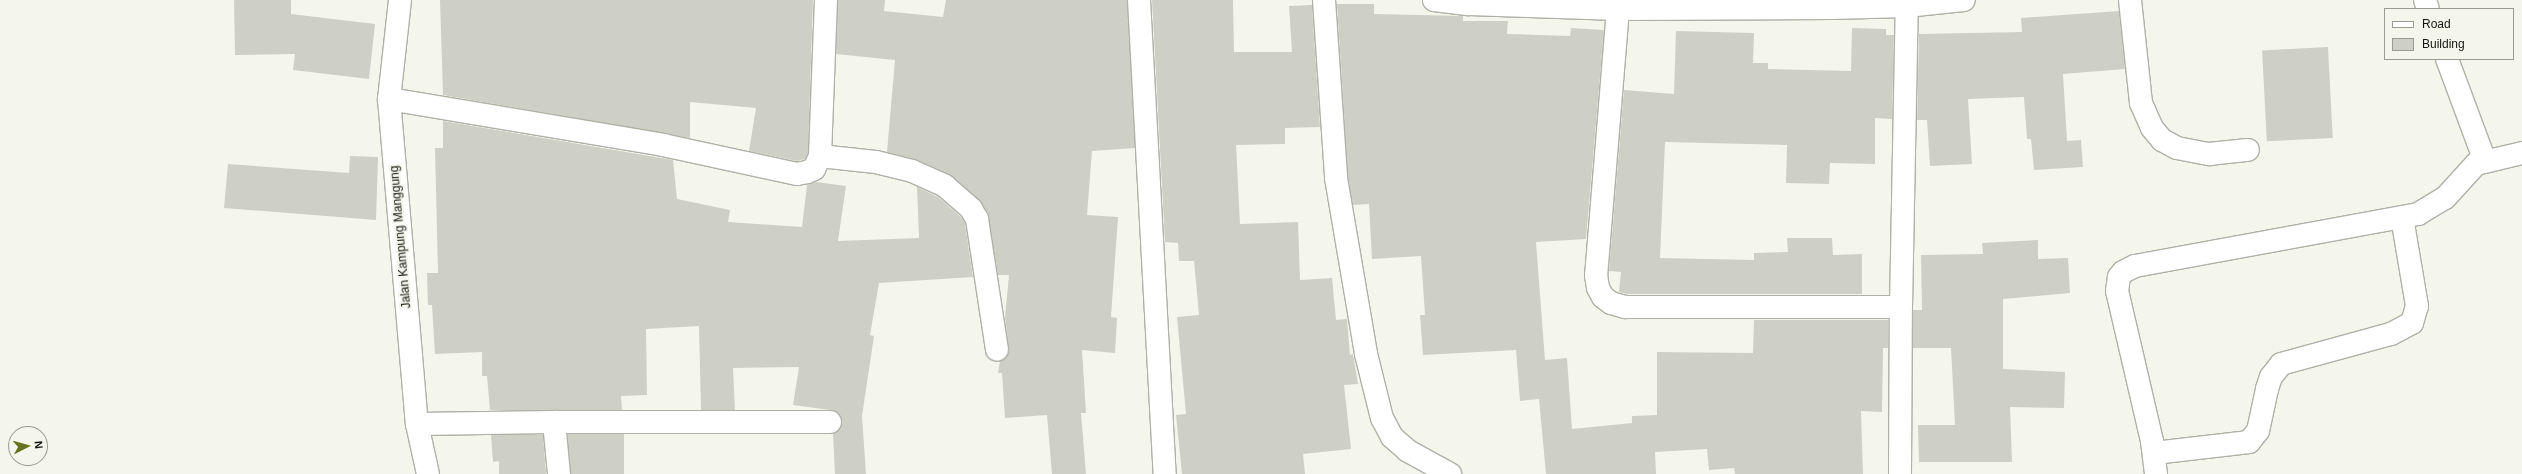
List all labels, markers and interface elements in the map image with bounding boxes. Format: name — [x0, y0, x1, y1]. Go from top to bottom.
legend — [2384, 8, 2514, 60]
text: Road — [2422, 17, 2451, 31]
text: Building — [2422, 37, 2465, 51]
street label: Jalan Kampung Manggung — [388, 165, 414, 309]
north arrow — [8, 426, 48, 466]
text: N — [33, 440, 45, 449]

